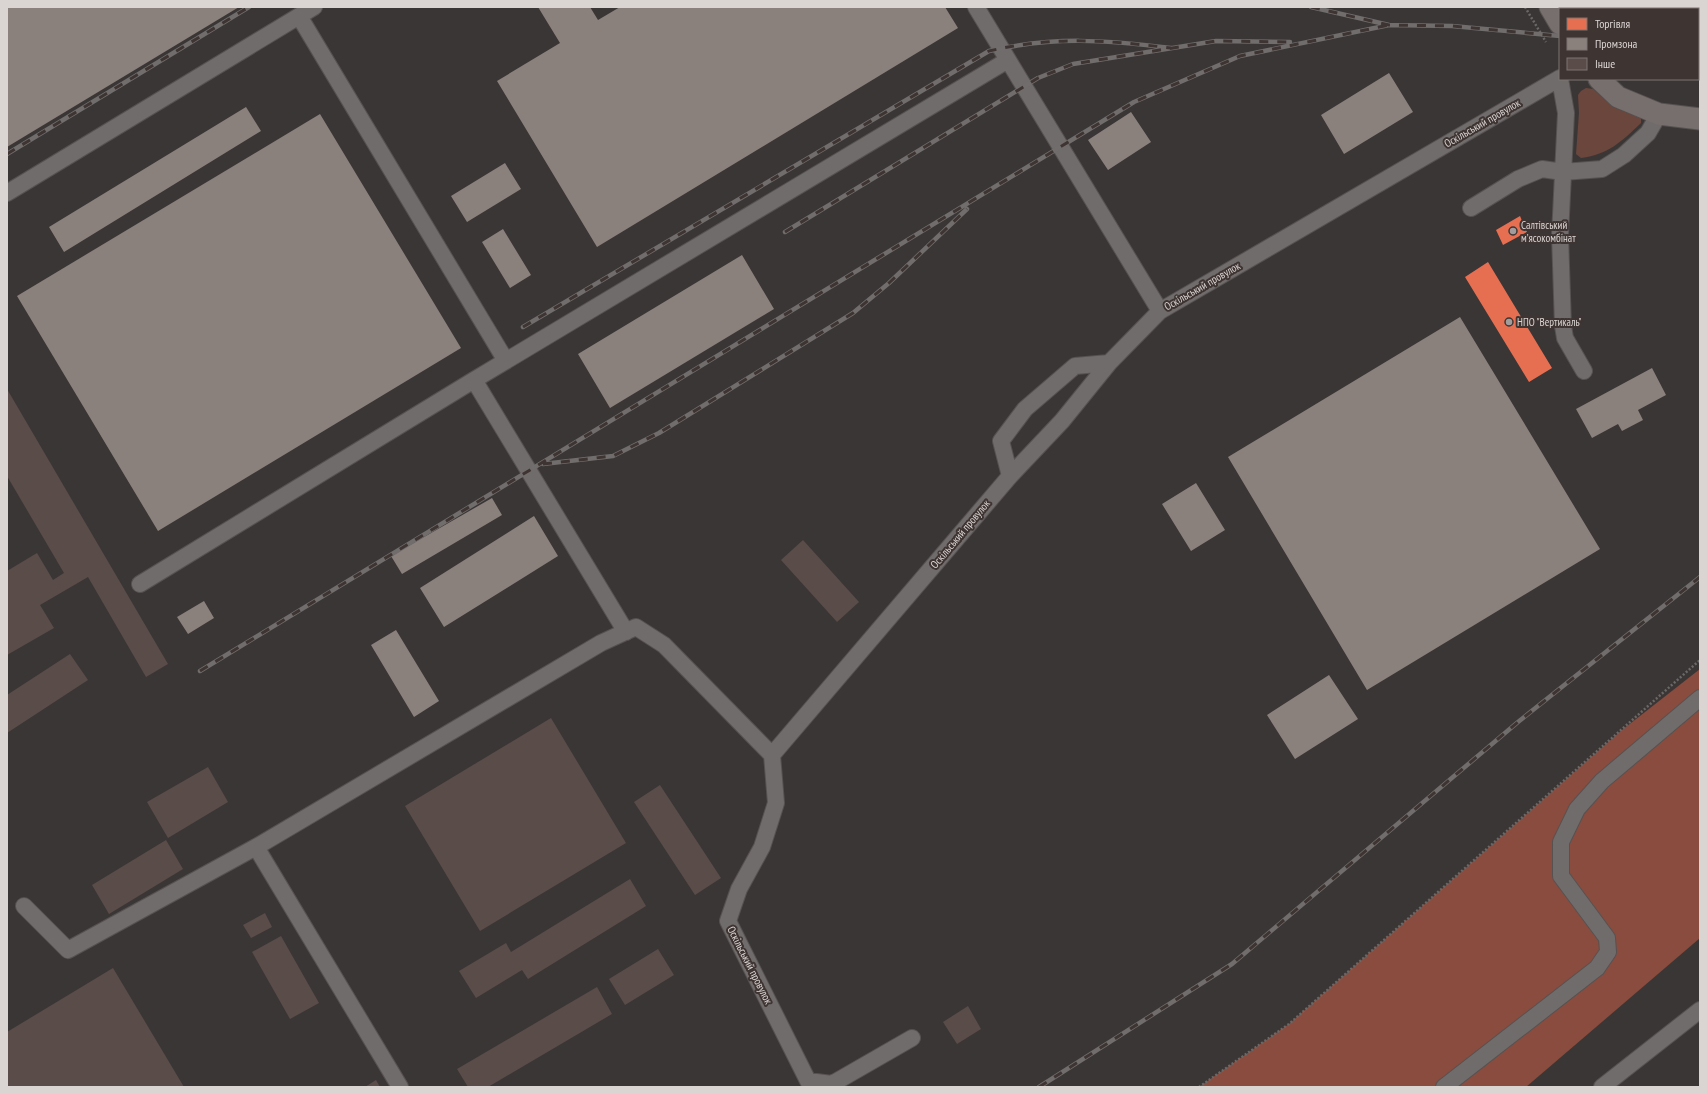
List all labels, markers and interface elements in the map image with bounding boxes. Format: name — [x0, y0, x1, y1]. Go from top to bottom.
legend — [1559, 8, 1699, 80]
text: Торгівля — [1595, 16, 1630, 31]
text: Промзона — [1595, 36, 1638, 51]
text: Інше — [1595, 56, 1615, 71]
street label: Оскільський провулок — [1441, 95, 1523, 150]
place label: Салтівський мʼясокомбінат — [1521, 218, 1576, 245]
marker: Салтівський мʼясокомбінат — [1508, 226, 1518, 236]
street label: Оскільський провулок — [1161, 258, 1243, 313]
place label: НПО "Вертикаль" — [1517, 315, 1581, 329]
marker: НПО "Вертикаль" — [1504, 317, 1514, 327]
street label: Оскільський провулок — [927, 496, 993, 571]
street label: Оскільський провулок — [724, 924, 776, 1007]

